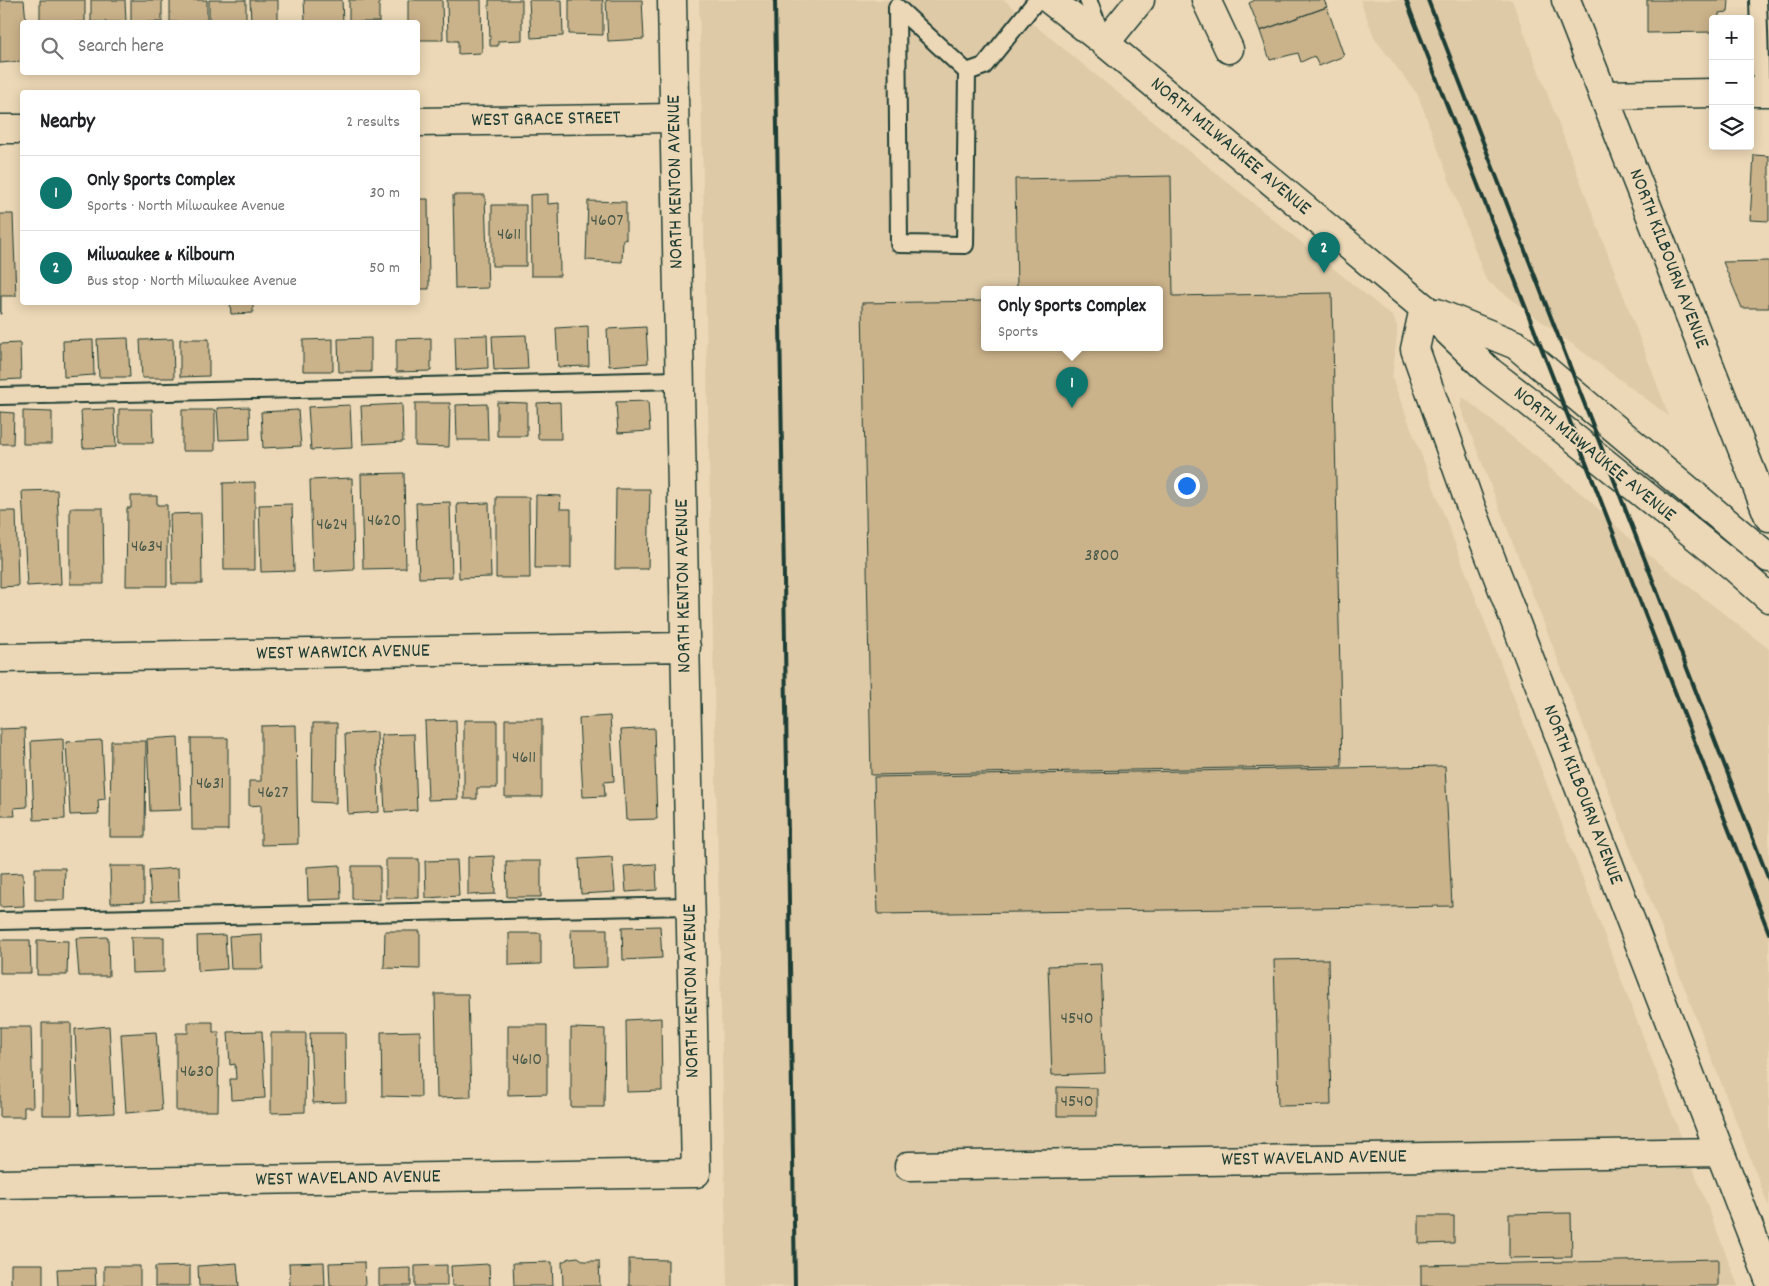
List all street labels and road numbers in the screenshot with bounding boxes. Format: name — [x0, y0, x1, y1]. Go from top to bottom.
street label: NORTH MILWAUKEE AVENUE — [1144, 71, 1316, 223]
street label: NORTH KENTON AVENUE — [660, 95, 692, 269]
street label: WEST GRACE STREET — [471, 105, 621, 135]
street label: NORTH KILBOURN AVENUE — [1621, 165, 1715, 353]
street label: NORTH MILWAUKEE AVENUE — [1507, 380, 1681, 530]
street label: NORTH KENTON AVENUE — [668, 499, 700, 673]
street label: WEST WARWICK AVENUE — [256, 637, 430, 669]
street label: NORTH KILBOURN AVENUE — [1535, 701, 1629, 889]
street label: NORTH KENTON AVENUE — [676, 904, 708, 1078]
street label: WEST WAVELAND AVENUE — [1221, 1143, 1407, 1175]
street label: WEST WAVELAND AVENUE — [255, 1163, 441, 1195]

